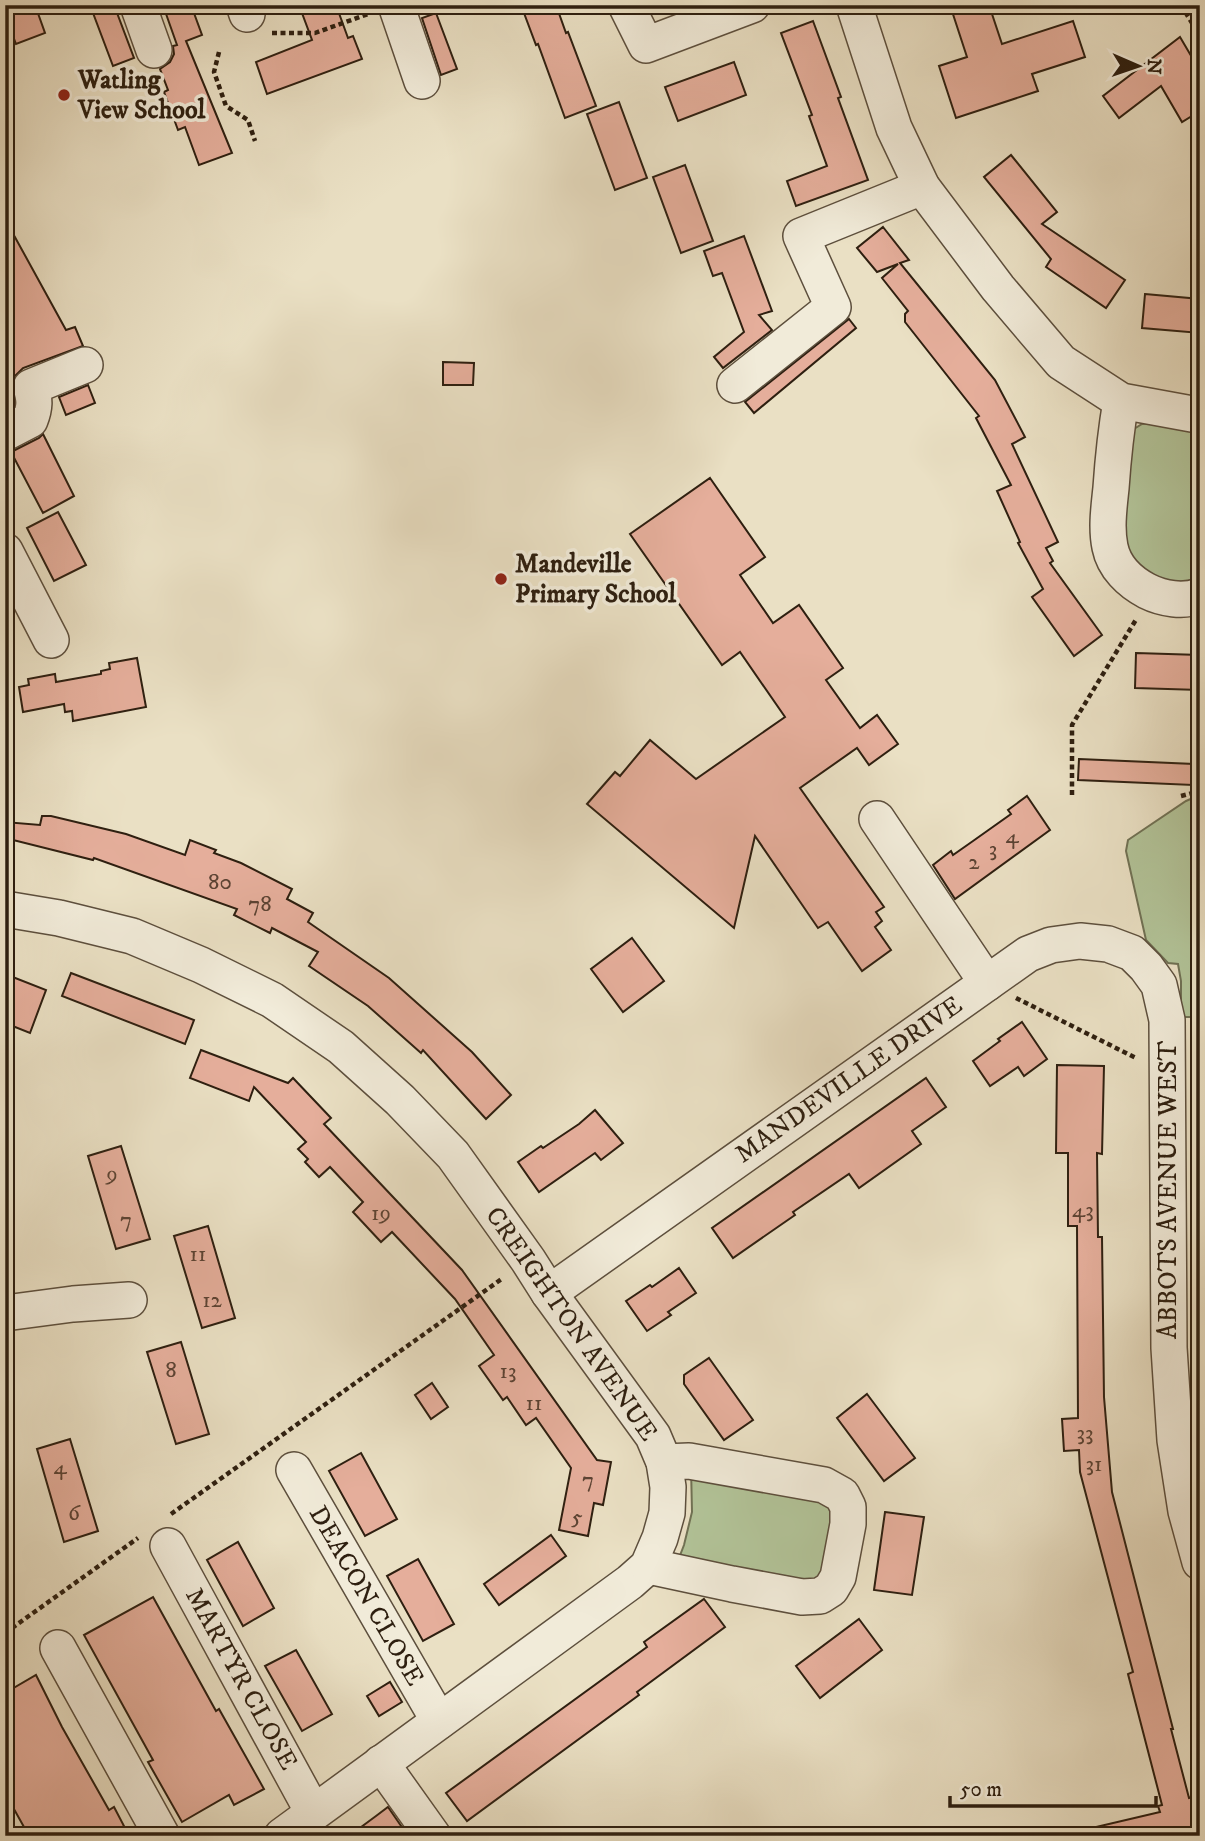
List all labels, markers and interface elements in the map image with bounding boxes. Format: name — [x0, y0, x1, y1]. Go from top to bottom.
north arrow — [1104, 32, 1174, 102]
text: N — [1142, 58, 1165, 75]
place label: Watling View School — [77, 64, 206, 127]
marker: Watling View School — [56, 87, 72, 103]
place label: Mandeville Primary School — [515, 548, 677, 611]
marker: Mandeville Primary School — [493, 571, 509, 587]
house number: 4 — [1005, 822, 1019, 851]
house number: 3 — [989, 835, 997, 864]
house number: 2 — [968, 848, 980, 877]
house number: 80 — [208, 868, 232, 897]
house number: 78 — [248, 890, 272, 919]
street label: MANDEVILLE DRIVE — [729, 989, 969, 1171]
street label: ABBOTS AVENUE WEST — [1152, 1040, 1185, 1339]
house number: 9 — [105, 1160, 118, 1189]
house number: 43 — [1072, 1196, 1094, 1225]
house number: 19 — [371, 1199, 391, 1228]
street label: CREIGHTON AVENUE — [478, 1200, 664, 1448]
house number: 7 — [120, 1206, 132, 1235]
house number: 11 — [190, 1240, 206, 1269]
house number: 12 — [202, 1286, 223, 1315]
house number: 8 — [165, 1356, 177, 1385]
house number: 13 — [499, 1357, 517, 1386]
house number: 11 — [526, 1389, 542, 1418]
house number: 33 — [1076, 1419, 1094, 1448]
house number: 31 — [1085, 1450, 1103, 1479]
house number: 4 — [53, 1453, 67, 1482]
house number: 7 — [582, 1466, 594, 1495]
house number: 6 — [68, 1499, 81, 1528]
street label: DEACON CLOSE — [301, 1500, 431, 1692]
house number: 5 — [571, 1503, 583, 1532]
street label: MARTYR CLOSE — [177, 1582, 305, 1776]
scale bar — [950, 1764, 1156, 1808]
text: 50 m — [960, 1777, 1002, 1803]

